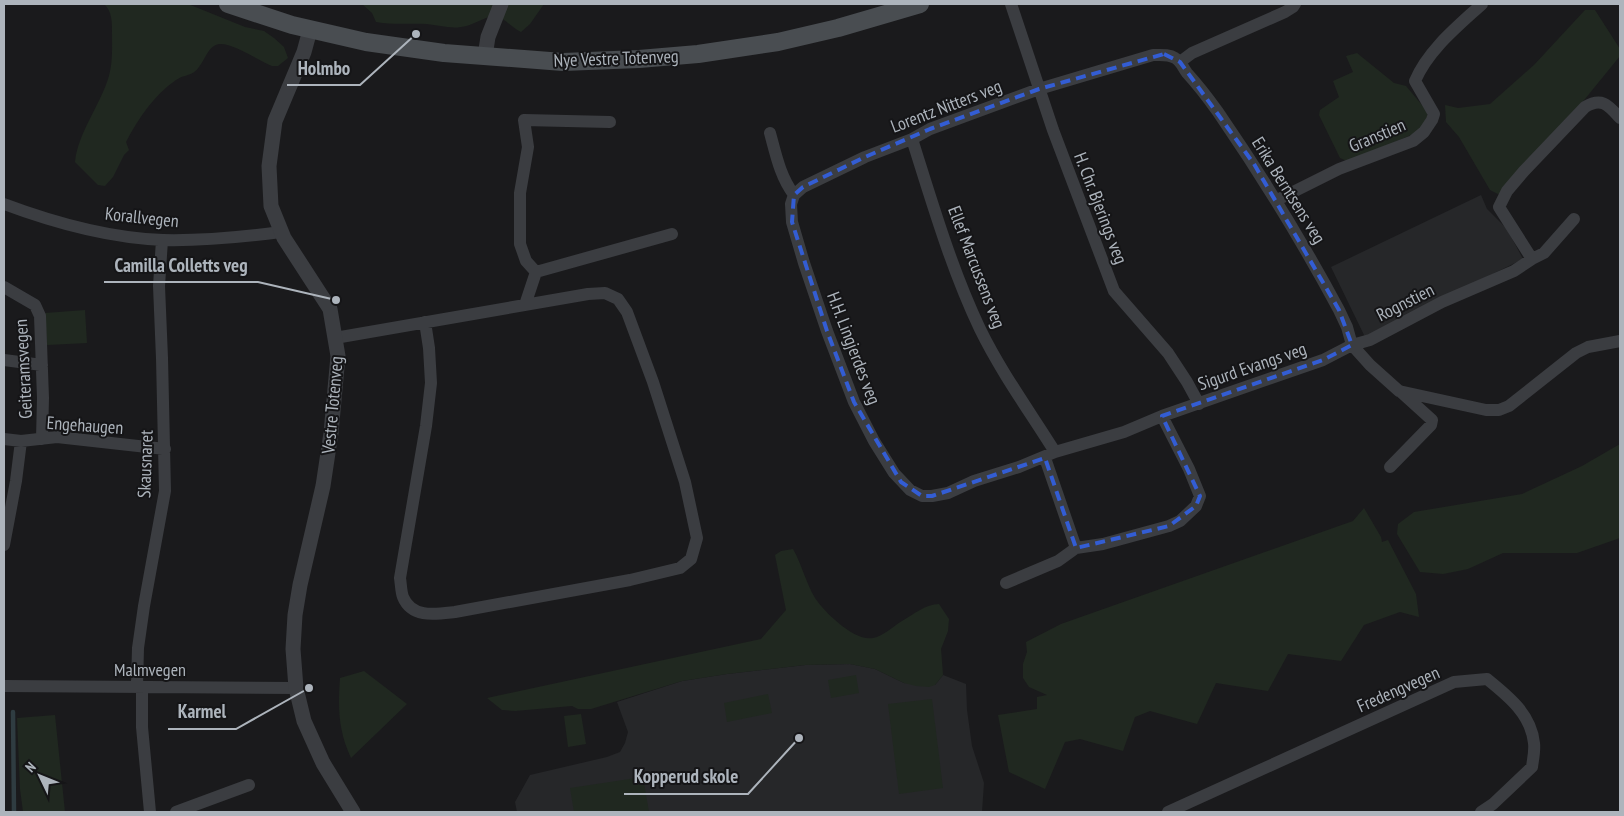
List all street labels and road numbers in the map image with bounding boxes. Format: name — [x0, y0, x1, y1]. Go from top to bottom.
street label: Nye Vestre Totenveg — [553, 44, 679, 72]
street label: Lorentz Nitters veg — [887, 74, 1005, 138]
street label: Granstien — [1345, 113, 1409, 157]
street label: Erika Berntsens veg — [1247, 132, 1331, 248]
street label: H. Chr. Bjerings veg — [1069, 149, 1133, 267]
street label: Korallvegen — [104, 202, 180, 232]
street label: Ellef Marcussens veg — [943, 203, 1011, 331]
street label: Rognstien — [1372, 278, 1438, 326]
street label: H.H. Lingjerdes veg — [822, 288, 886, 408]
street label: Geiteramsvegen — [9, 319, 37, 419]
street label: Sigurd Evangs veg — [1195, 337, 1309, 395]
street label: Vestre Totenveg — [316, 355, 348, 456]
street label: Engehaugen — [46, 411, 124, 439]
street label: Skausnaret — [132, 429, 158, 498]
street label: Malmvegen — [114, 658, 186, 681]
street label: Fredengvegen — [1353, 661, 1443, 717]

